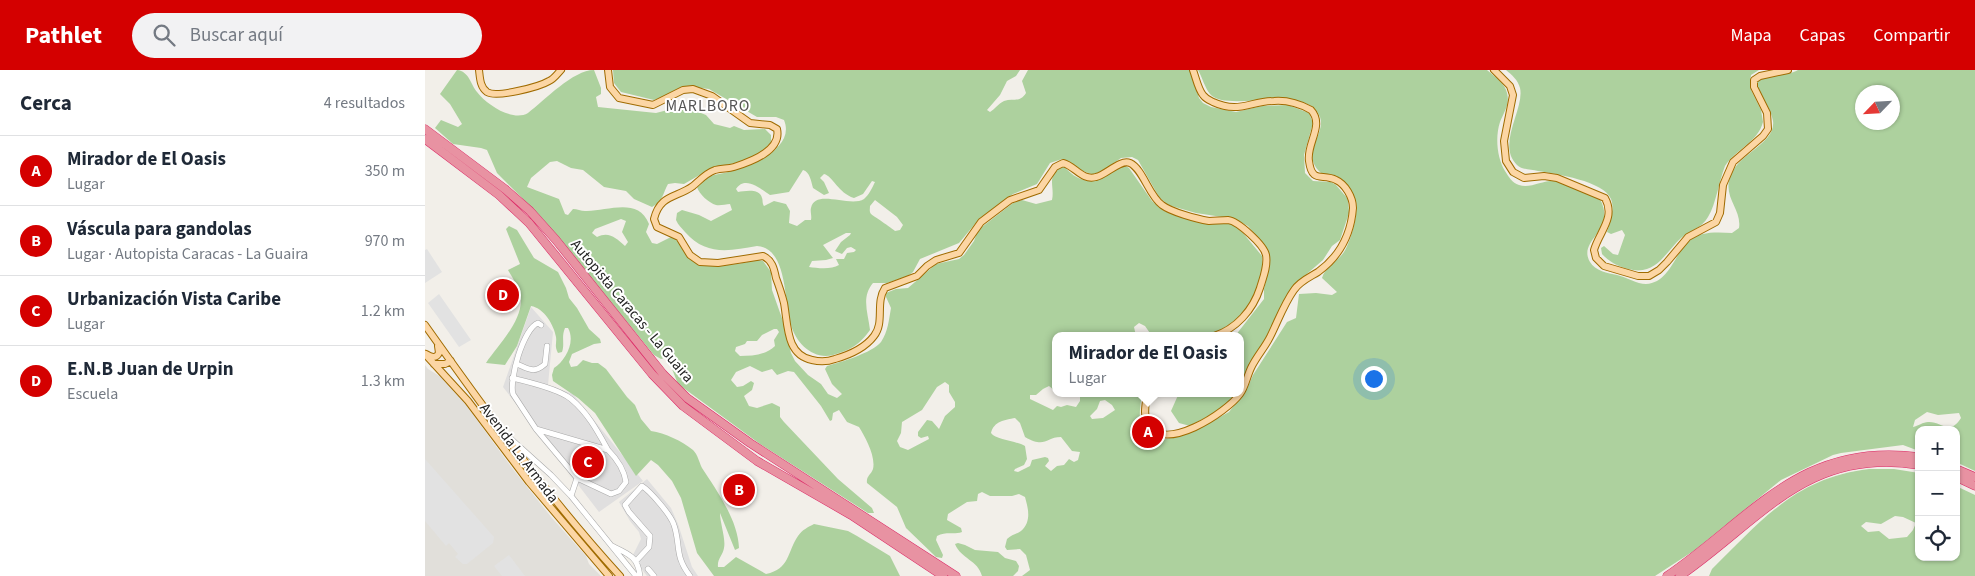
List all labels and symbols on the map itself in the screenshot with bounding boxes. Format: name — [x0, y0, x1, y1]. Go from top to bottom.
north arrow — [1855, 85, 1900, 130]
district label: MARLBORO — [666, 95, 750, 117]
street label: Autopista Caracas - La Guaira — [566, 235, 698, 387]
pin: D — [487, 276, 519, 314]
your location — [1361, 366, 1387, 392]
street label: Avenida La Armada — [474, 399, 564, 507]
pin: A — [1132, 413, 1164, 451]
pin: C — [572, 443, 604, 481]
pin: B — [723, 471, 755, 509]

